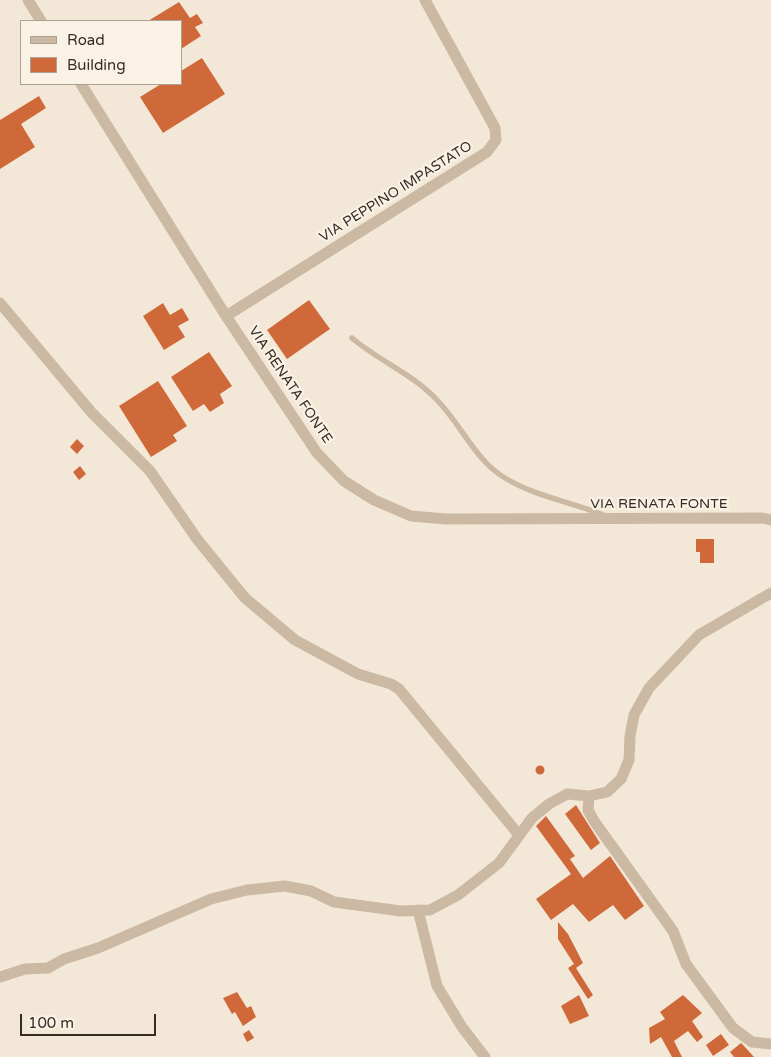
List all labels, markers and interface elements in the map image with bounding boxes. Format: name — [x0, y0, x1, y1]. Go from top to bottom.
legend — [20, 20, 182, 85]
text: Road — [67, 31, 105, 49]
text: Building — [67, 56, 126, 74]
street label: VIA PEPPINO IMPASTATO — [317, 138, 475, 246]
street label: VIA RENATA FONTE — [245, 323, 335, 447]
street label: VIA RENATA FONTE — [590, 496, 728, 512]
scale bar — [22, 1004, 159, 1036]
text: 100 m — [28, 1014, 74, 1032]

